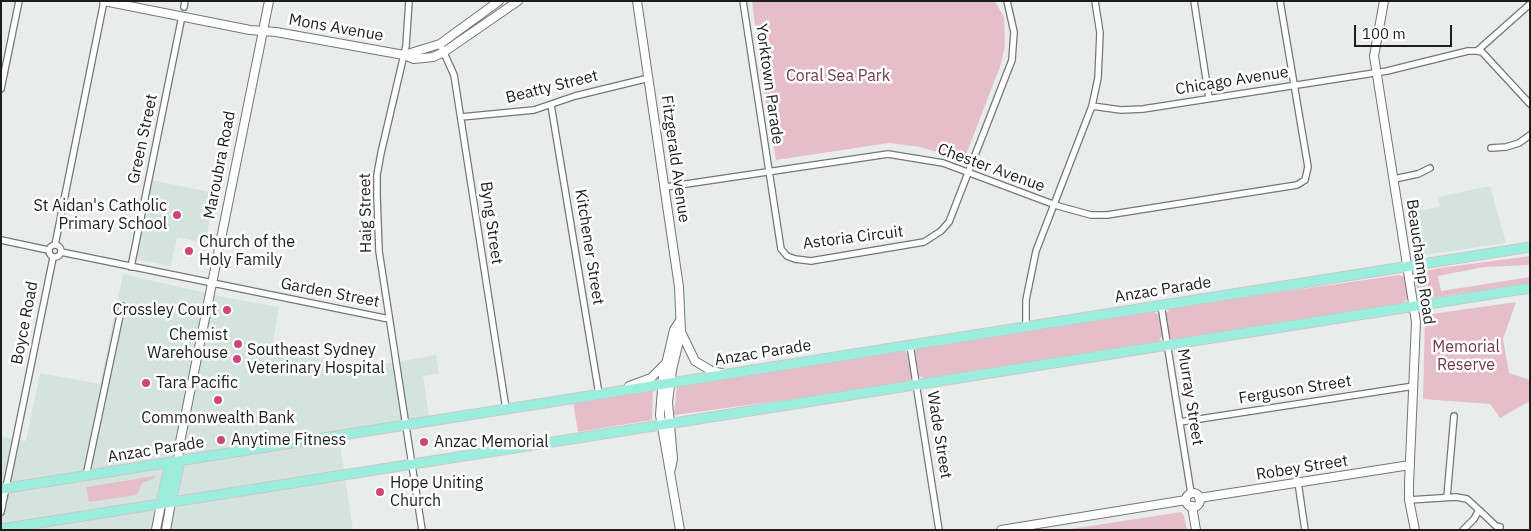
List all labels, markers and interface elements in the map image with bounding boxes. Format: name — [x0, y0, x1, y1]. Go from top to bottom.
street label: Mons Avenue — [287, 10, 385, 46]
scale bar — [1356, 15, 1454, 47]
street label: Yorktown Parade — [751, 22, 787, 146]
text: 100 m — [1362, 24, 1406, 43]
street label: Chicago Avenue — [1174, 63, 1290, 99]
street label: Beatty Street — [504, 66, 600, 108]
park label: Coral Sea Park — [786, 66, 890, 86]
street label: Green Street — [124, 92, 162, 186]
street label: Fitzgerald Avenue — [657, 94, 693, 224]
street label: Maroubra Road — [200, 109, 240, 221]
street label: Chester Avenue — [935, 140, 1047, 196]
street label: Haig Street — [356, 173, 376, 253]
street label: Byng Street — [476, 180, 506, 266]
street label: Kitchener Street — [570, 188, 608, 306]
place label: St Aidan's Catholic Primary School — [33, 196, 167, 234]
street label: Beauchamp Road — [1402, 198, 1438, 326]
marker: St Aidan's Catholic Primary School — [171, 209, 183, 221]
street label: Astoria Circuit — [802, 222, 904, 254]
place label: Church of the Holy Family — [199, 232, 295, 270]
marker: Church of the Holy Family — [183, 245, 195, 257]
street label: Anzac Parade — [1113, 273, 1213, 307]
street label: Garden Street — [279, 274, 381, 312]
street label: Boyce Road — [8, 280, 42, 366]
place label: Crossley Court — [112, 300, 217, 320]
marker: Crossley Court — [221, 304, 233, 316]
place label: Chemist Warehouse — [147, 325, 228, 363]
street label: Anzac Parade — [713, 336, 813, 370]
park label: Memorial Reserve — [1432, 337, 1500, 375]
marker: Chemist Warehouse — [232, 338, 244, 350]
place label: Southeast Sydney Veterinary Hospital — [247, 340, 385, 378]
street label: Murray Street — [1173, 347, 1207, 447]
marker: Southeast Sydney Veterinary Hospital — [231, 353, 243, 365]
street label: Ferguson Street — [1237, 372, 1353, 408]
place label: Tara Pacific — [156, 373, 238, 393]
marker: Tara Pacific — [140, 377, 152, 389]
street label: Wade Street — [923, 390, 955, 480]
marker: Commonwealth Bank — [212, 394, 224, 406]
place label: Commonwealth Bank — [141, 408, 295, 428]
place label: Anytime Fitness — [231, 430, 346, 450]
place label: Anzac Memorial — [434, 432, 549, 452]
street label: Anzac Parade — [106, 433, 206, 467]
marker: Anytime Fitness — [215, 434, 227, 446]
marker: Anzac Memorial — [418, 436, 430, 448]
street label: Robey Street — [1255, 451, 1349, 485]
place label: Hope Uniting Church — [390, 473, 483, 511]
marker: Hope Uniting Church — [374, 486, 386, 498]

